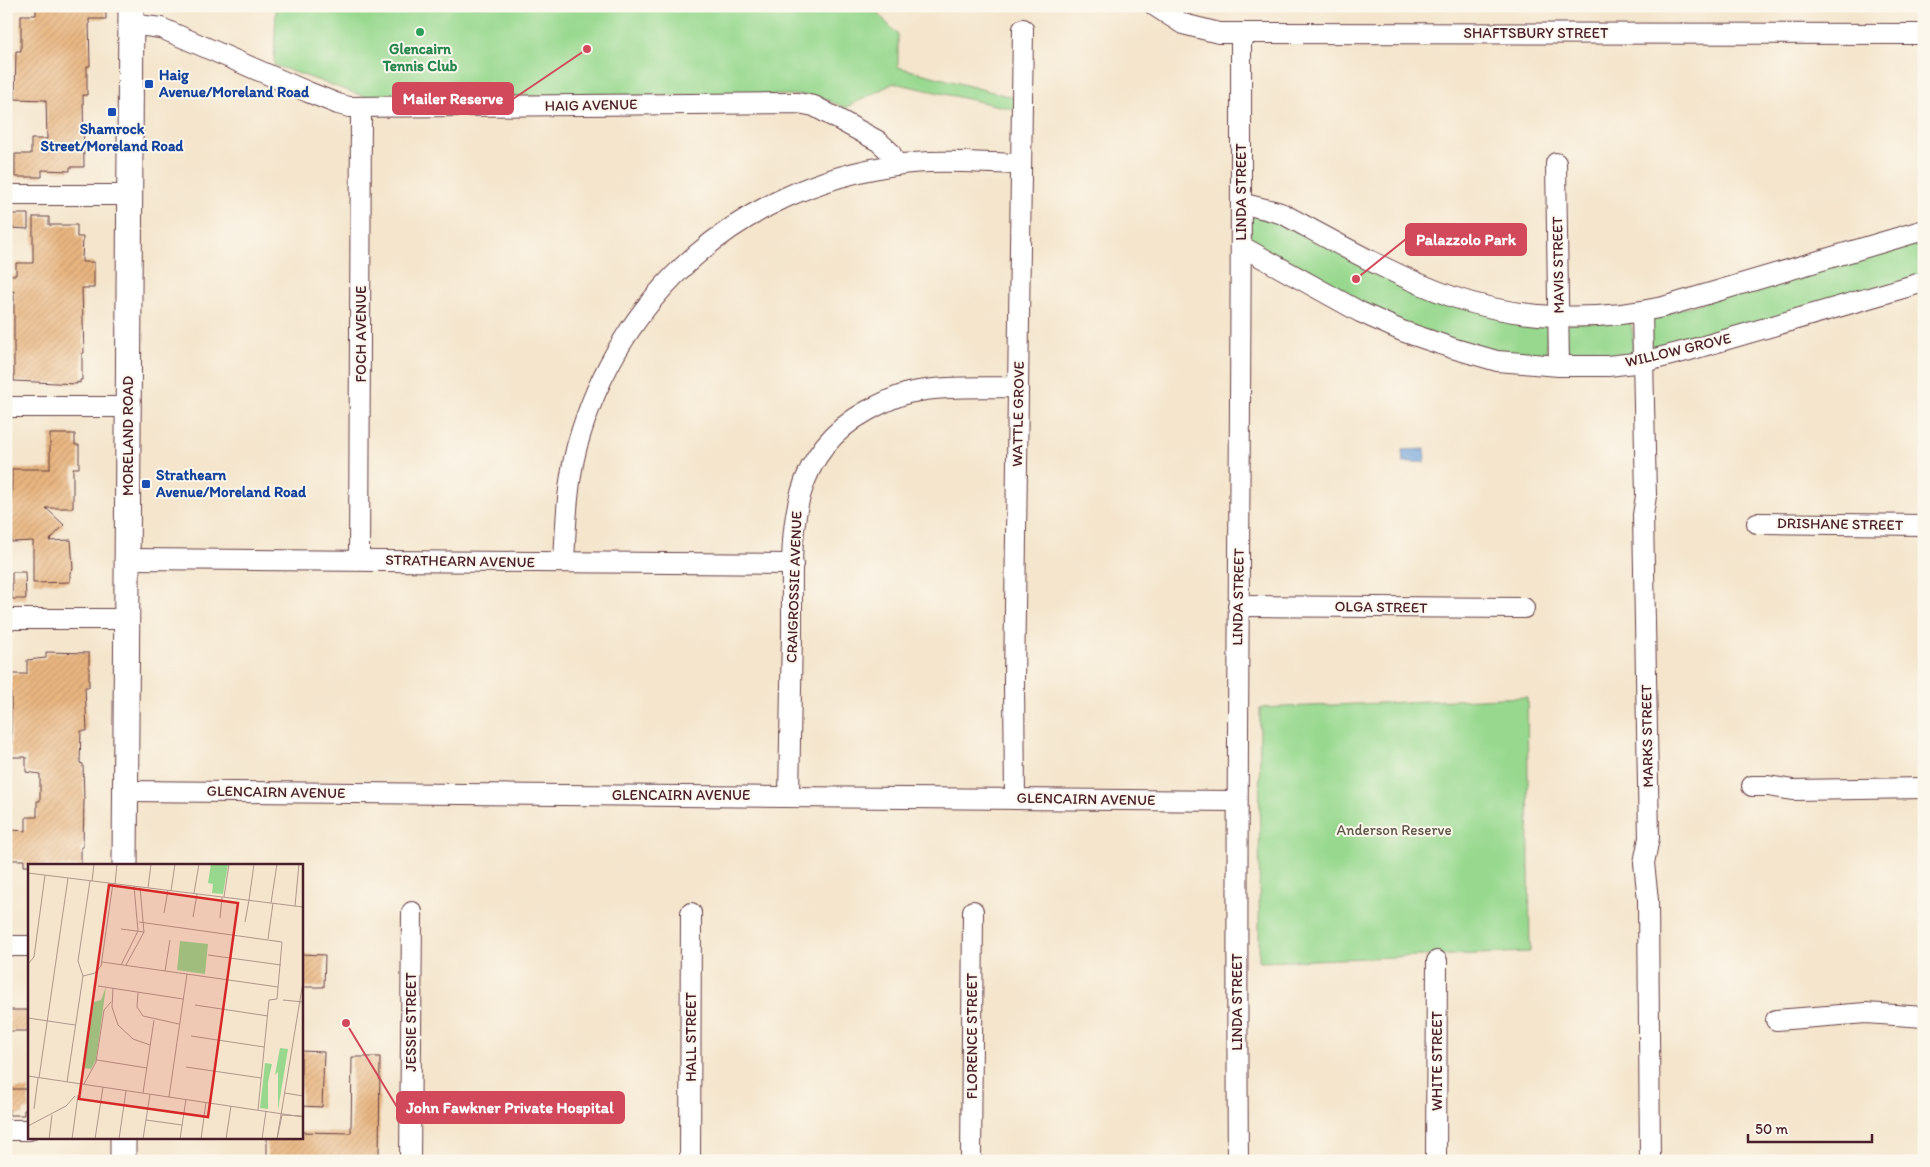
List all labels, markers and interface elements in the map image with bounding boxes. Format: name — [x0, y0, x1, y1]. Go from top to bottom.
street label: SHAFTSBURY STREET — [1464, 24, 1609, 42]
marker: Glencairn Tennis Club — [414, 26, 426, 38]
place label: Glencairn Tennis Club — [382, 40, 457, 75]
place label: Haig Avenue/Moreland Road — [158, 66, 310, 101]
marker: Haig Avenue/Moreland Road — [143, 78, 155, 90]
callout: Mailer Reserve — [393, 83, 513, 114]
text: Mailer Reserve — [403, 89, 503, 108]
street label: HAIG AVENUE — [544, 95, 638, 115]
marker: Shamrock Street/Moreland Road — [106, 106, 118, 118]
place label: Shamrock Street/Moreland Road — [41, 120, 184, 155]
street label: LINDA STREET — [1232, 143, 1250, 241]
street label: MAVIS STREET — [1548, 216, 1568, 314]
callout: Palazzolo Park — [1406, 224, 1526, 255]
text: Palazzolo Park — [1416, 230, 1517, 249]
street label: FOCH AVENUE — [352, 285, 370, 383]
street label: WILLOW GROVE — [1623, 329, 1733, 371]
street label: WATTLE GROVE — [1008, 361, 1028, 467]
street label: MORELAND ROAD — [119, 376, 137, 496]
place label: Strathearn Avenue/Moreland Road — [155, 466, 307, 501]
marker: Strathearn Avenue/Moreland Road — [140, 478, 152, 490]
street label: CRAIGROSSIE AVENUE — [782, 511, 806, 663]
street label: DRISHANE STREET — [1777, 514, 1904, 534]
street label: LINDA STREET — [1228, 548, 1248, 646]
street label: STRATHEARN AVENUE — [385, 551, 535, 571]
street label: OLGA STREET — [1334, 597, 1428, 617]
street label: MARKS STREET — [1637, 684, 1657, 788]
street label: GLENCAIRN AVENUE — [207, 782, 345, 802]
street label: GLENCAIRN AVENUE — [612, 786, 750, 804]
street label: GLENCAIRN AVENUE — [1017, 789, 1155, 809]
park label: Anderson Reserve — [1336, 821, 1452, 839]
inset map — [28, 864, 302, 1140]
street label: LINDA STREET — [1228, 953, 1246, 1051]
street label: JESSIE STREET — [402, 972, 420, 1072]
street label: FLORENCE STREET — [963, 972, 981, 1099]
street label: HALL STREET — [682, 992, 700, 1082]
street label: WHITE STREET — [1428, 1010, 1446, 1111]
callout: John Fawkner Private Hospital — [397, 1092, 624, 1123]
text: John Fawkner Private Hospital — [405, 1098, 614, 1118]
scale bar — [1748, 1112, 1871, 1144]
text: 50 m — [1755, 1120, 1788, 1138]

